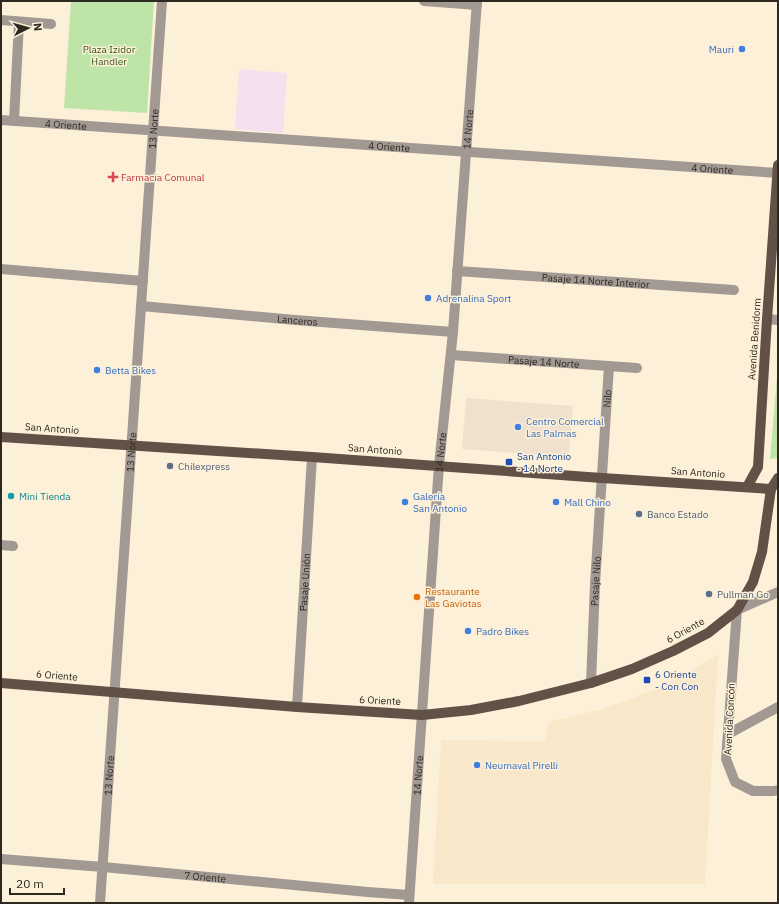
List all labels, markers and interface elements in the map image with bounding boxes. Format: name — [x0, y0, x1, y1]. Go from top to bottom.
north arrow — [8, 8, 48, 48]
text: N — [31, 22, 45, 32]
park label: Plaza Izidor Handler — [83, 43, 136, 68]
place label: Mauri — [709, 43, 734, 56]
marker: Mauri — [737, 44, 747, 54]
street label: 13 Norte — [146, 108, 162, 149]
street label: 14 Norte — [460, 109, 476, 150]
street label: 4 Oriente — [45, 117, 88, 133]
street label: 4 Oriente — [368, 139, 411, 155]
street label: 4 Oriente — [691, 161, 734, 177]
place label: Farmacia Comunal — [121, 171, 205, 184]
marker: Farmacia Comunal — [108, 172, 118, 182]
street label: Pasaje 14 Norte Interior — [541, 271, 650, 291]
place label: Adrenalina Sport — [436, 292, 512, 305]
marker: Adrenalina Sport — [423, 293, 433, 303]
street label: Avenida Benidorm — [745, 298, 764, 381]
street label: Lanceros — [276, 312, 318, 329]
street label: Pasaje 14 Norte — [508, 353, 580, 371]
place label: Betta Bikes — [105, 364, 156, 377]
marker: Betta Bikes — [92, 365, 102, 375]
street label: Nilo — [600, 389, 615, 408]
place label: Centro Comercial Las Palmas — [526, 415, 604, 440]
street label: San Antonio — [25, 420, 80, 437]
marker: Centro Comercial Las Palmas — [513, 422, 523, 432]
street label: 13 Norte — [124, 431, 139, 472]
street label: 14 Norte — [433, 431, 449, 472]
street label: San Antonio — [348, 441, 403, 458]
place label: San Antonio - 14 Norte — [517, 450, 572, 475]
marker: San Antonio - 14 Norte — [504, 457, 514, 467]
place label: Chilexpress — [178, 460, 230, 473]
marker: Chilexpress — [165, 461, 175, 471]
street label: San Antonio — [671, 464, 726, 481]
place label: Mini Tienda — [19, 490, 71, 503]
place label: Galería San Antonio — [413, 490, 468, 515]
marker: Mini Tienda — [6, 491, 16, 501]
place label: Mall Chino — [564, 496, 611, 509]
marker: Galería San Antonio — [400, 497, 410, 507]
marker: Mall Chino — [551, 497, 561, 507]
place label: Banco Estado — [647, 508, 709, 521]
marker: Banco Estado — [634, 509, 644, 519]
street label: Pasaje Unión — [297, 553, 313, 612]
street label: Pasaje Nilo — [588, 555, 604, 606]
place label: Restaurante Las Gaviotas — [425, 585, 482, 610]
place label: Pullman Go — [717, 588, 769, 601]
marker: Pullman Go — [704, 589, 714, 599]
marker: Restaurante Las Gaviotas — [412, 592, 422, 602]
street label: 6 Oriente — [664, 614, 707, 646]
place label: Padro Bikes — [476, 625, 529, 638]
marker: Padro Bikes — [463, 626, 473, 636]
street label: 6 Oriente — [36, 667, 79, 684]
place label: 6 Oriente - Con Con — [655, 668, 699, 693]
marker: 6 Oriente - Con Con — [642, 675, 652, 685]
street label: Avenida Concón — [721, 683, 738, 755]
street label: 6 Oriente — [359, 693, 402, 708]
street label: 13 Norte — [101, 755, 117, 796]
street label: 14 Norte — [410, 755, 426, 796]
place label: Neumaval Pirelli — [485, 759, 558, 772]
marker: Neumaval Pirelli — [472, 760, 482, 770]
street label: 7 Oriente — [184, 869, 227, 886]
scale bar — [10, 870, 64, 896]
text: 20 m — [16, 876, 44, 891]

